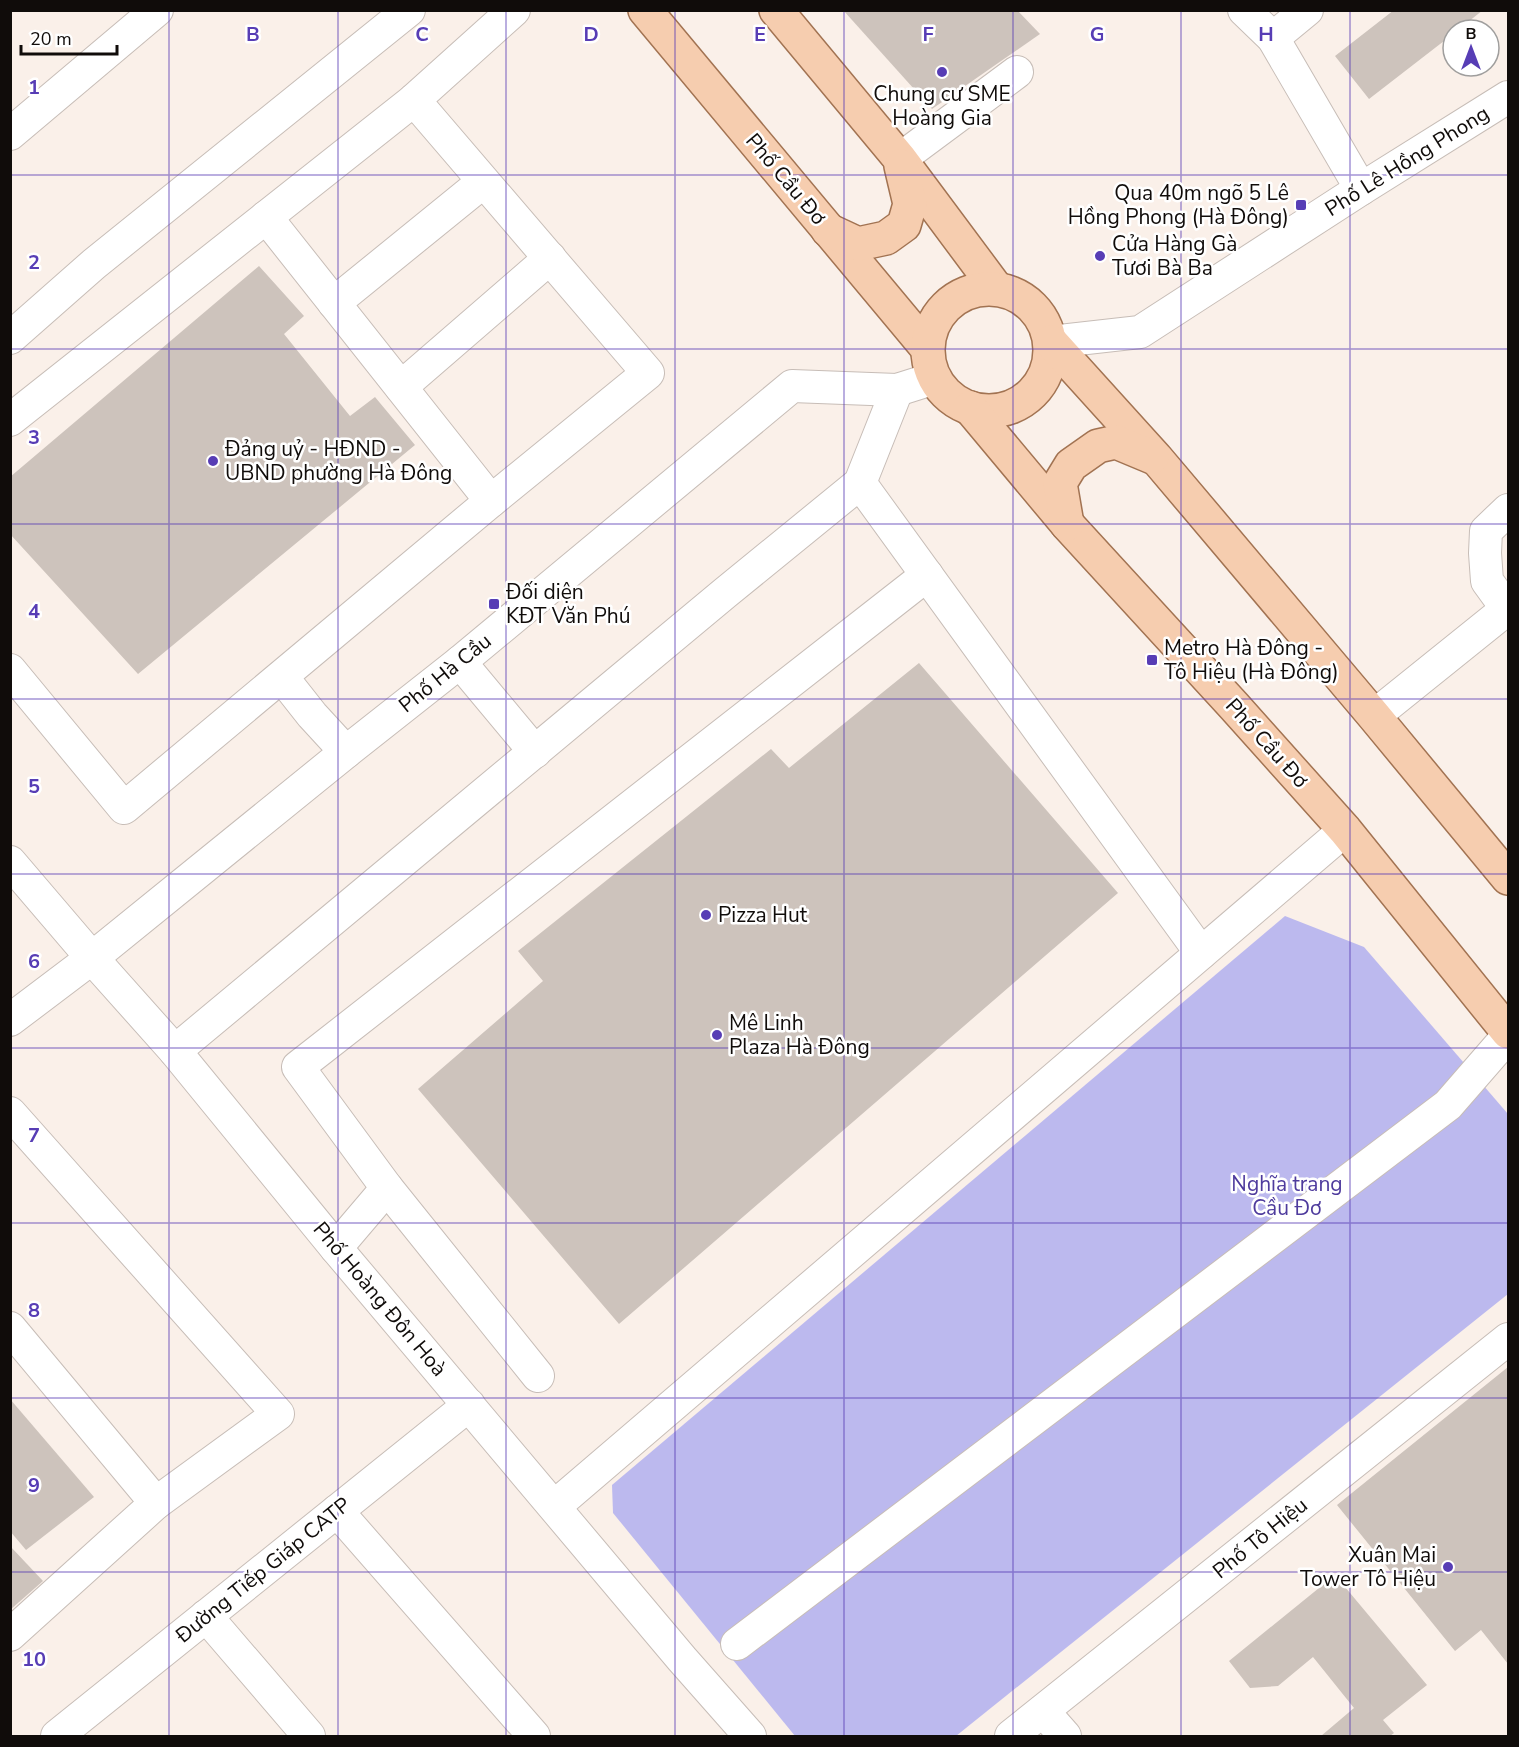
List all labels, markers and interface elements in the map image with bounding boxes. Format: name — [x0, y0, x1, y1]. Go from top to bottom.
scale bar — [21, 18, 117, 56]
north arrow — [1441, 18, 1501, 78]
text: B — [246, 21, 260, 48]
text: C — [415, 21, 429, 48]
text: D — [583, 21, 599, 48]
text: E — [754, 21, 766, 48]
text: F — [922, 21, 934, 48]
text: G — [1090, 21, 1104, 48]
text: H — [1258, 21, 1274, 48]
text: B — [1465, 23, 1477, 45]
text: 20 m — [30, 27, 72, 51]
marker: Chung cư SME Hoàng Gia — [935, 65, 949, 79]
text: 1 — [28, 74, 40, 101]
place label: Chung cư SME Hoàng Gia — [873, 80, 1011, 132]
street label: Phố Lê Hồng Phong — [1320, 99, 1494, 223]
street label: Phố Cầu Đơ — [739, 127, 833, 231]
place label: Qua 40m ngõ 5 Lê Hồng Phong (Hà Đông) — [1068, 179, 1289, 231]
marker: Qua 40m ngõ 5 Lê Hồng Phong (Hà Đông) — [1294, 198, 1308, 212]
place label: Cửa Hàng Gà Tươi Bà Ba — [1112, 230, 1237, 282]
text: 2 — [28, 249, 40, 276]
marker: Cửa Hàng Gà Tươi Bà Ba — [1093, 249, 1107, 263]
text: 3 — [28, 424, 40, 451]
place label: Đảng uỷ - HĐND - UBND phường Hà Đông — [224, 435, 452, 487]
marker: Đảng uỷ - HĐND - UBND phường Hà Đông — [206, 454, 220, 468]
place label: Đối diện KĐT Văn Phú — [505, 578, 631, 630]
marker: Đối diện KĐT Văn Phú — [487, 597, 501, 611]
text: 4 — [28, 598, 40, 625]
street label: Phố Hà Cầu — [393, 627, 497, 719]
place label: Metro Hà Đông - Tô Hiệu (Hà Đông) — [1164, 634, 1339, 686]
marker: Metro Hà Đông - Tô Hiệu (Hà Đông) — [1145, 653, 1159, 667]
street label: Phố Cầu Đơ — [1219, 692, 1315, 794]
text: 5 — [28, 773, 40, 800]
place label: Pizza Hut — [718, 901, 808, 929]
marker: Pizza Hut — [699, 908, 713, 922]
text: 6 — [28, 948, 40, 975]
place label: Mê Linh Plaza Hà Đông — [729, 1009, 870, 1061]
marker: Mê Linh Plaza Hà Đông — [710, 1028, 724, 1042]
text: 7 — [28, 1122, 40, 1149]
park label: Nghĩa trang Cầu Đơ — [1231, 1170, 1343, 1222]
street label: Phố Hoàng Đôn Hoà — [307, 1216, 453, 1382]
text: 8 — [28, 1297, 40, 1324]
text: 9 — [28, 1472, 40, 1499]
street label: Đường Tiếp Giáp CATP — [169, 1491, 356, 1650]
street label: Phố Tô Hiệu — [1207, 1491, 1313, 1585]
place label: Xuân Mai Tower Tô Hiệu — [1300, 1541, 1436, 1593]
marker: Xuân Mai Tower Tô Hiệu — [1441, 1560, 1455, 1574]
text: 10 — [22, 1646, 46, 1673]

